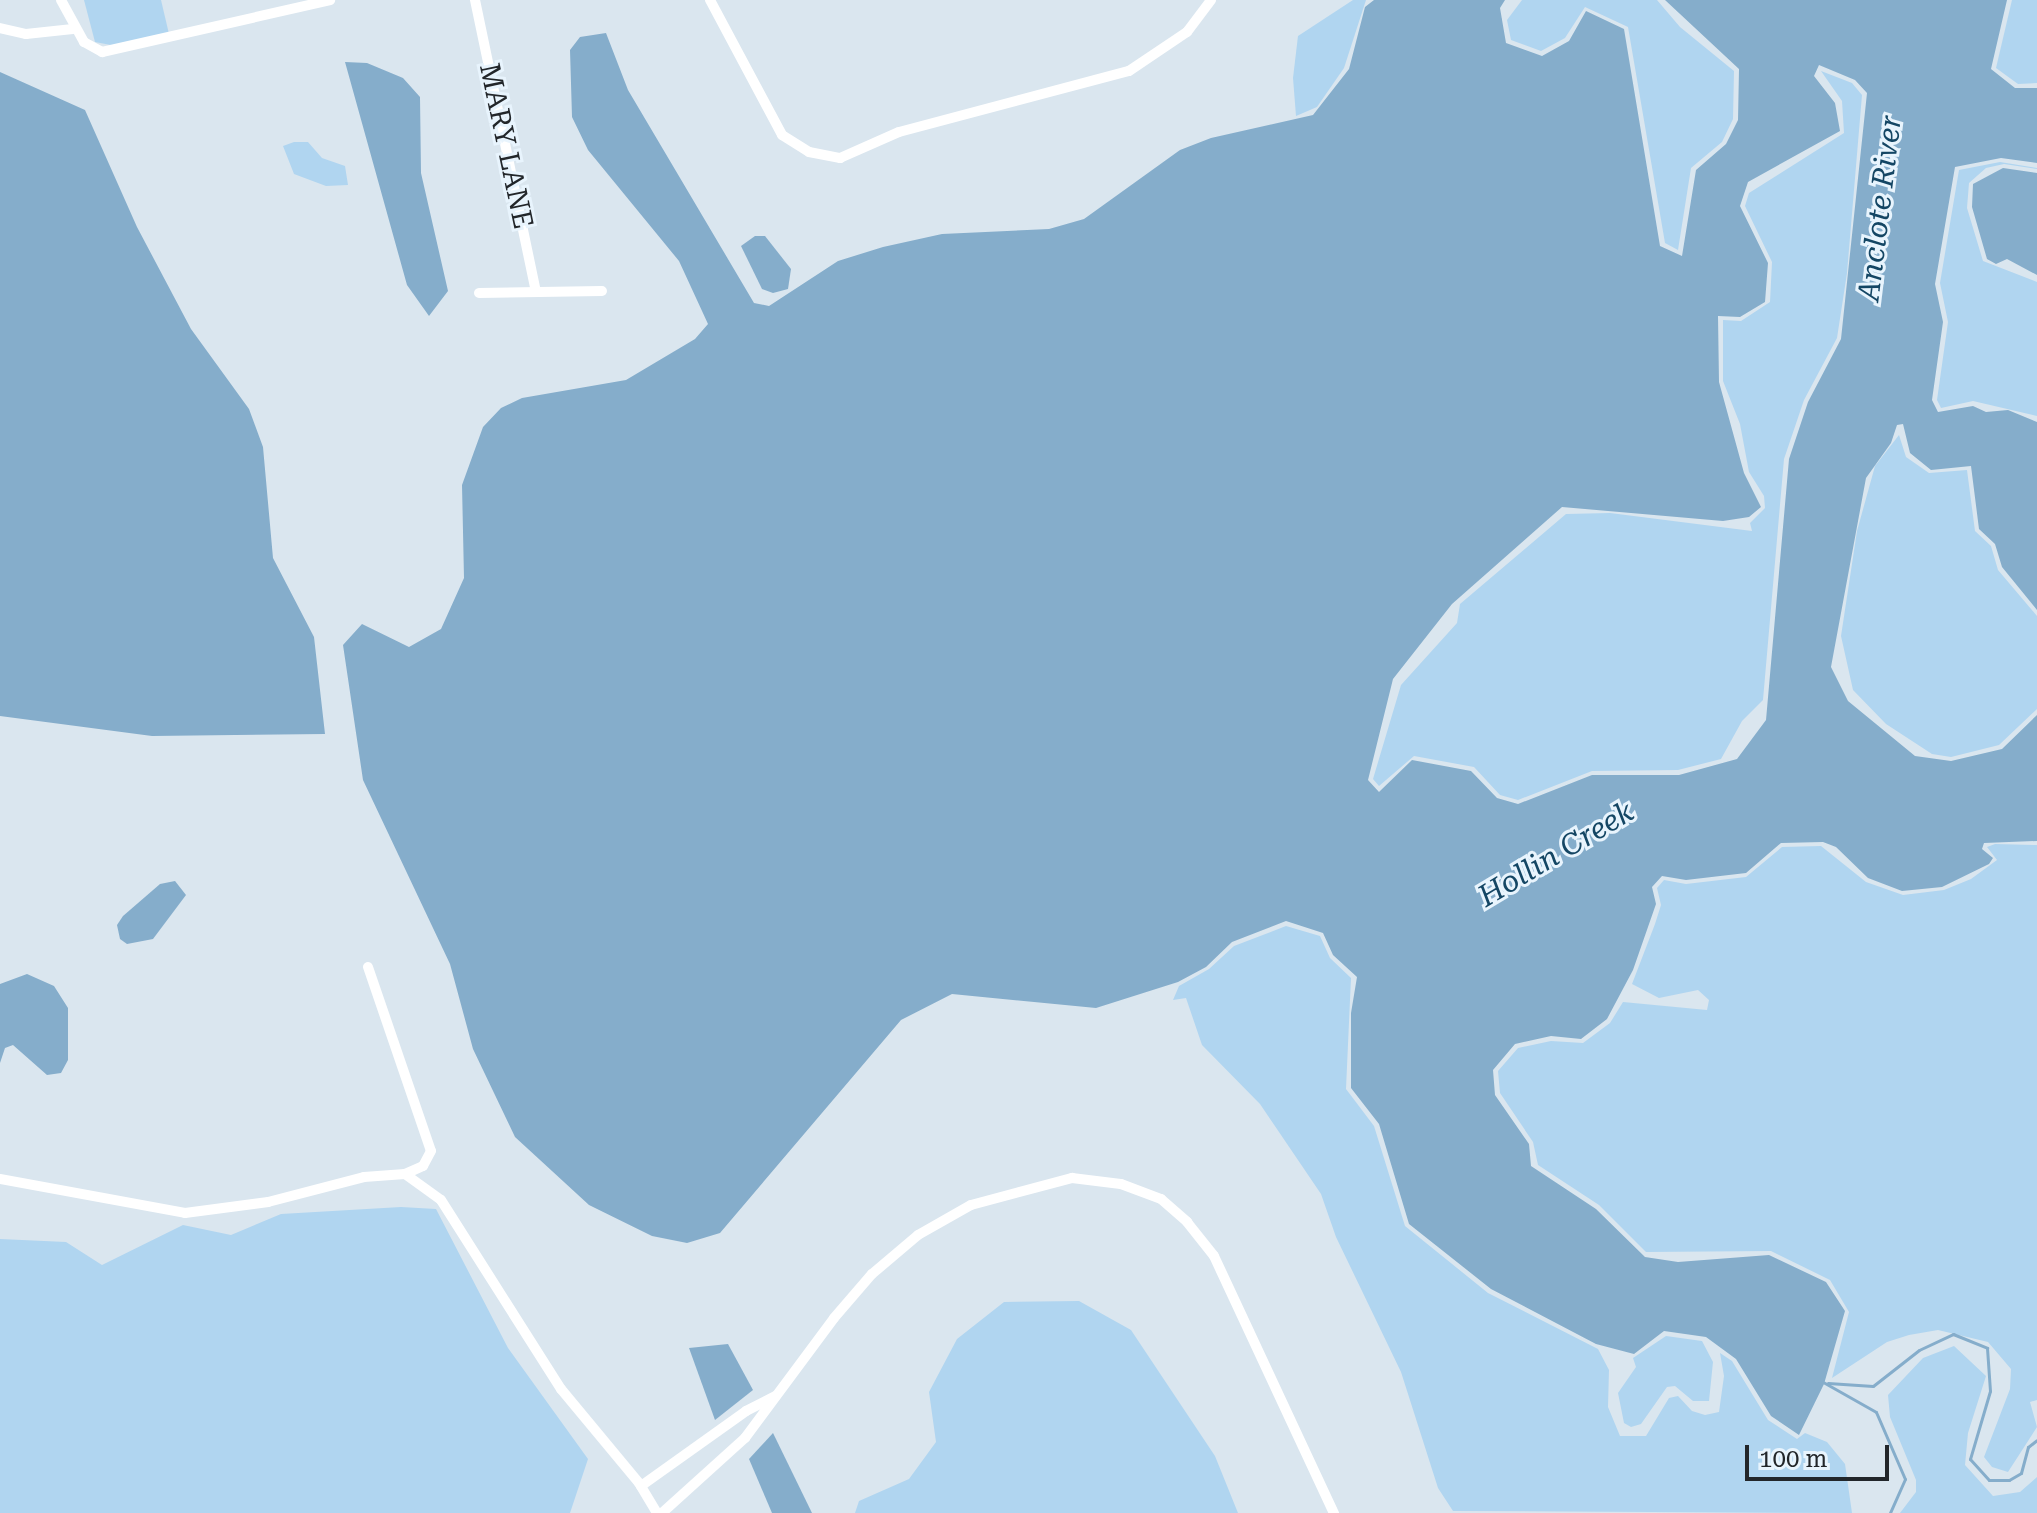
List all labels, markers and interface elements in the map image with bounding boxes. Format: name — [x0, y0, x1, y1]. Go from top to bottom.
street label: MARY LANE — [472, 60, 540, 232]
water label: Anclote River — [1851, 113, 1909, 303]
water label: Hollin Creek — [1472, 793, 1640, 915]
scale bar — [1749, 1429, 1893, 1479]
text: 100 m — [1759, 1445, 1827, 1473]

